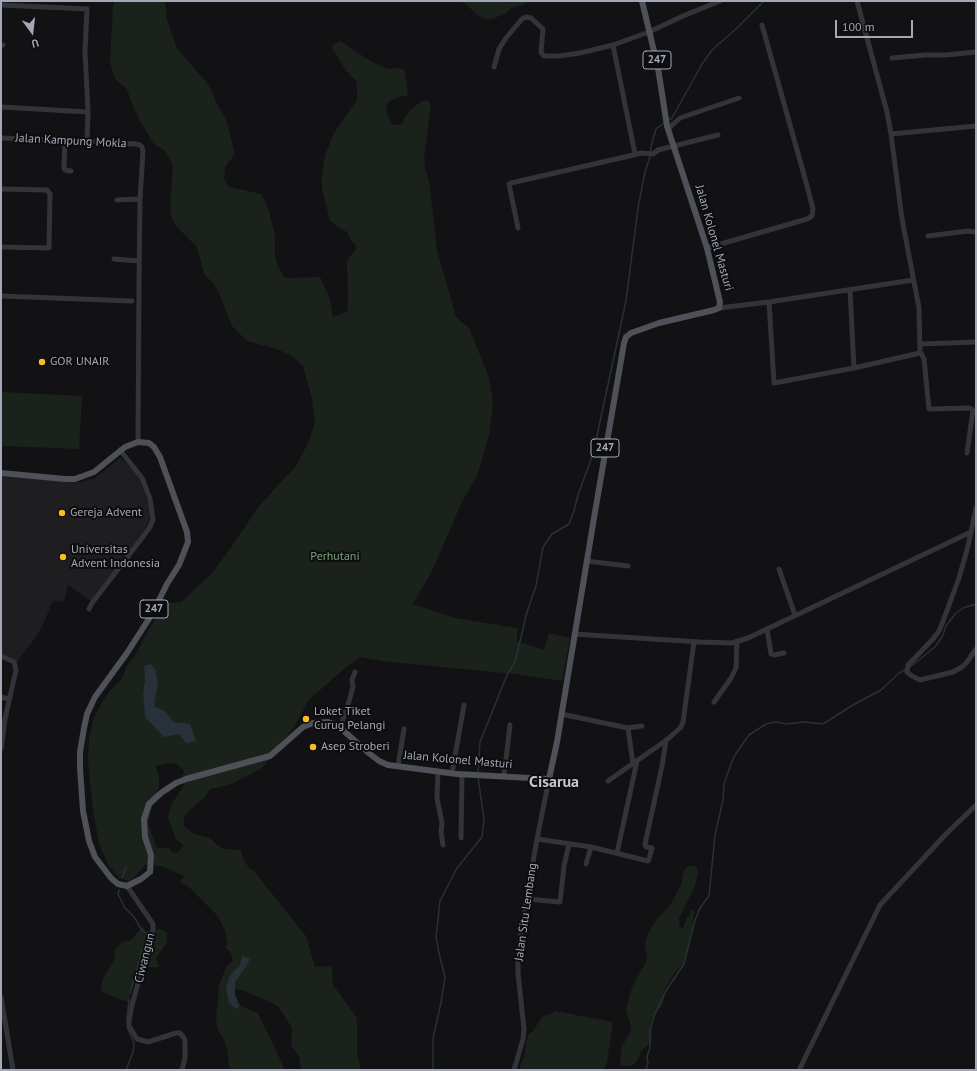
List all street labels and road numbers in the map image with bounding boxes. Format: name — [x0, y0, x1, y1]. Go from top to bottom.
road number: 247 — [643, 51, 671, 69]
street label: Jalan Kampung Mokla — [15, 131, 127, 151]
street label: Jalan Kolonel Masturi — [692, 183, 736, 293]
road number: 247 — [591, 439, 619, 457]
road number: 247 — [140, 600, 168, 618]
street label: Jalan Kolonel Masturi — [403, 748, 513, 772]
street label: Jalan Situ Lembang — [512, 862, 540, 962]
street label: Ciwangun — [132, 932, 158, 984]

